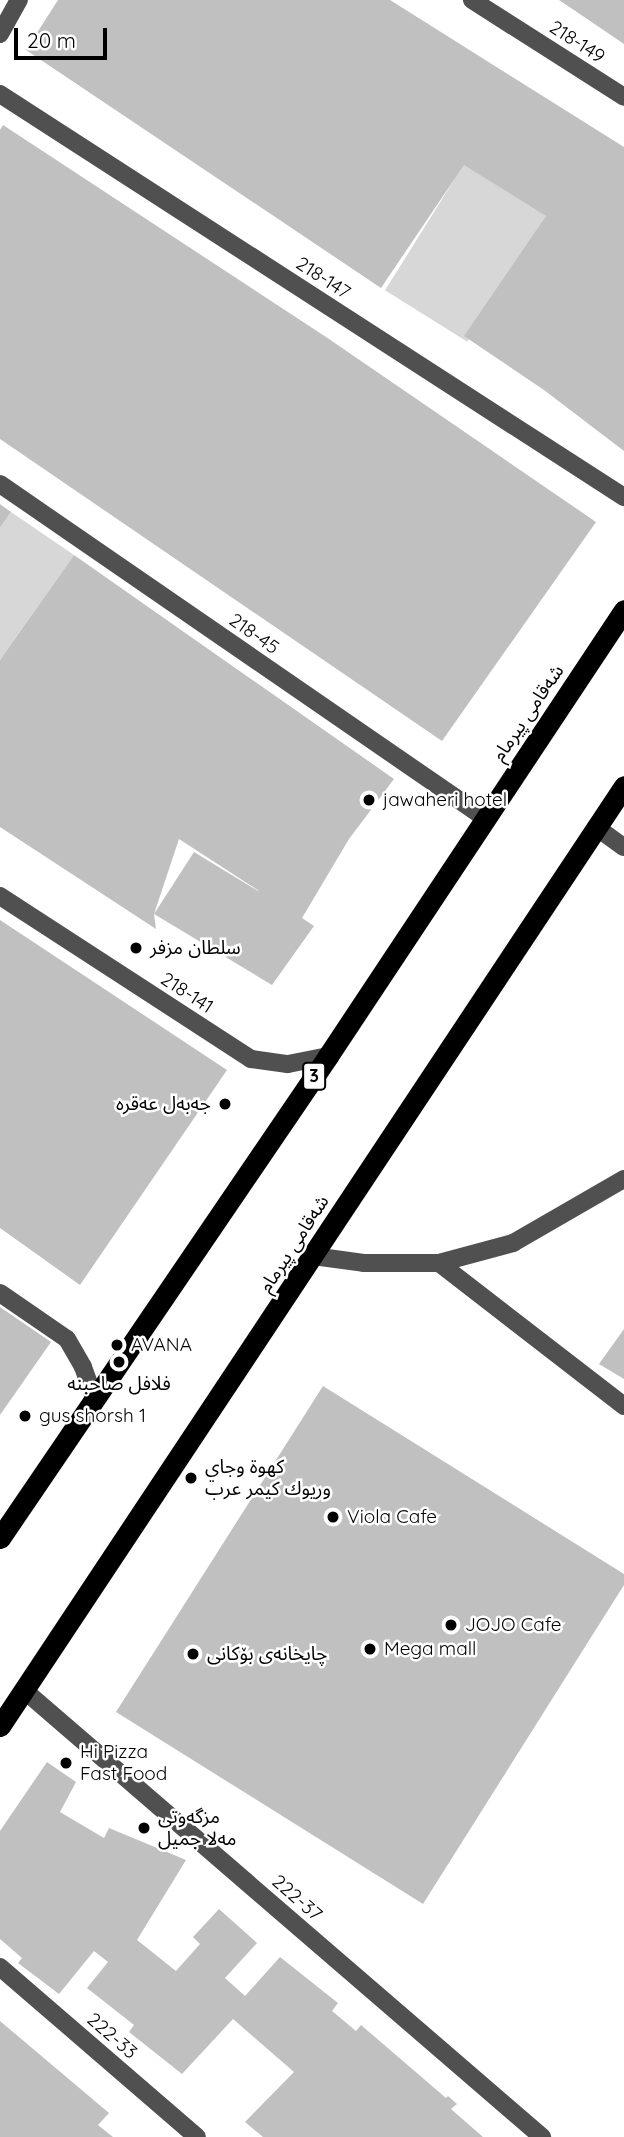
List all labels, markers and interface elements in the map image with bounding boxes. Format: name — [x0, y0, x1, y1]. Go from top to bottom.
scale bar — [18, 14, 110, 58]
street label: 218-149 — [545, 16, 609, 68]
text: 20 m — [27, 27, 76, 53]
street label: 218-147 — [292, 252, 354, 304]
street label: 218-45 — [225, 609, 283, 659]
street label: شەقامی پیرمام — [487, 660, 569, 766]
place label: jawaheri hotel — [383, 789, 507, 811]
marker: jawaheri hotel — [361, 792, 377, 808]
place label: سلطان مزفر — [150, 937, 241, 959]
marker: سلطان مزفر — [128, 940, 144, 956]
street label: 218-141 — [156, 968, 218, 1018]
road number: 3 — [302, 1062, 326, 1091]
place label: جەبەل عەقرە — [116, 1093, 211, 1115]
marker: جەبەل عەقرە — [217, 1096, 233, 1112]
street label: شەقامی پیرمام — [254, 1191, 334, 1297]
place label: AVANA — [131, 1334, 192, 1356]
marker: AVANA — [109, 1337, 125, 1353]
marker: فلافل صاحبنه — [111, 1354, 127, 1370]
place label: فلافل صاحبنه — [67, 1373, 171, 1395]
place label: gus shorsh 1 — [39, 1405, 146, 1427]
marker: gus shorsh 1 — [17, 1408, 33, 1424]
place label: كهوة وجاي وريوك كيمر عرب — [205, 1456, 331, 1500]
marker: كهوة وجاي وريوك كيمر عرب — [183, 1470, 199, 1486]
place label: Viola Cafe — [347, 1506, 437, 1528]
marker: Viola Cafe — [325, 1509, 341, 1525]
place label: JOJO Cafe — [465, 1614, 562, 1636]
marker: JOJO Cafe — [443, 1617, 459, 1633]
place label: Mega mall — [384, 1638, 476, 1660]
marker: Mega mall — [362, 1641, 378, 1657]
place label: چایخانەی بۆکانی — [207, 1643, 328, 1665]
marker: چایخانەی بۆکانی — [185, 1646, 201, 1662]
place label: Hi Pizza Fast Food — [80, 1741, 167, 1785]
marker: Hi Pizza Fast Food — [58, 1755, 74, 1771]
place label: مزگەوتی مەلا جمیل — [158, 1806, 237, 1850]
marker: مزگەوتی مەلا جمیل — [136, 1820, 152, 1836]
street label: 222-37 — [267, 1870, 327, 1926]
street label: 222-33 — [82, 2008, 142, 2064]

